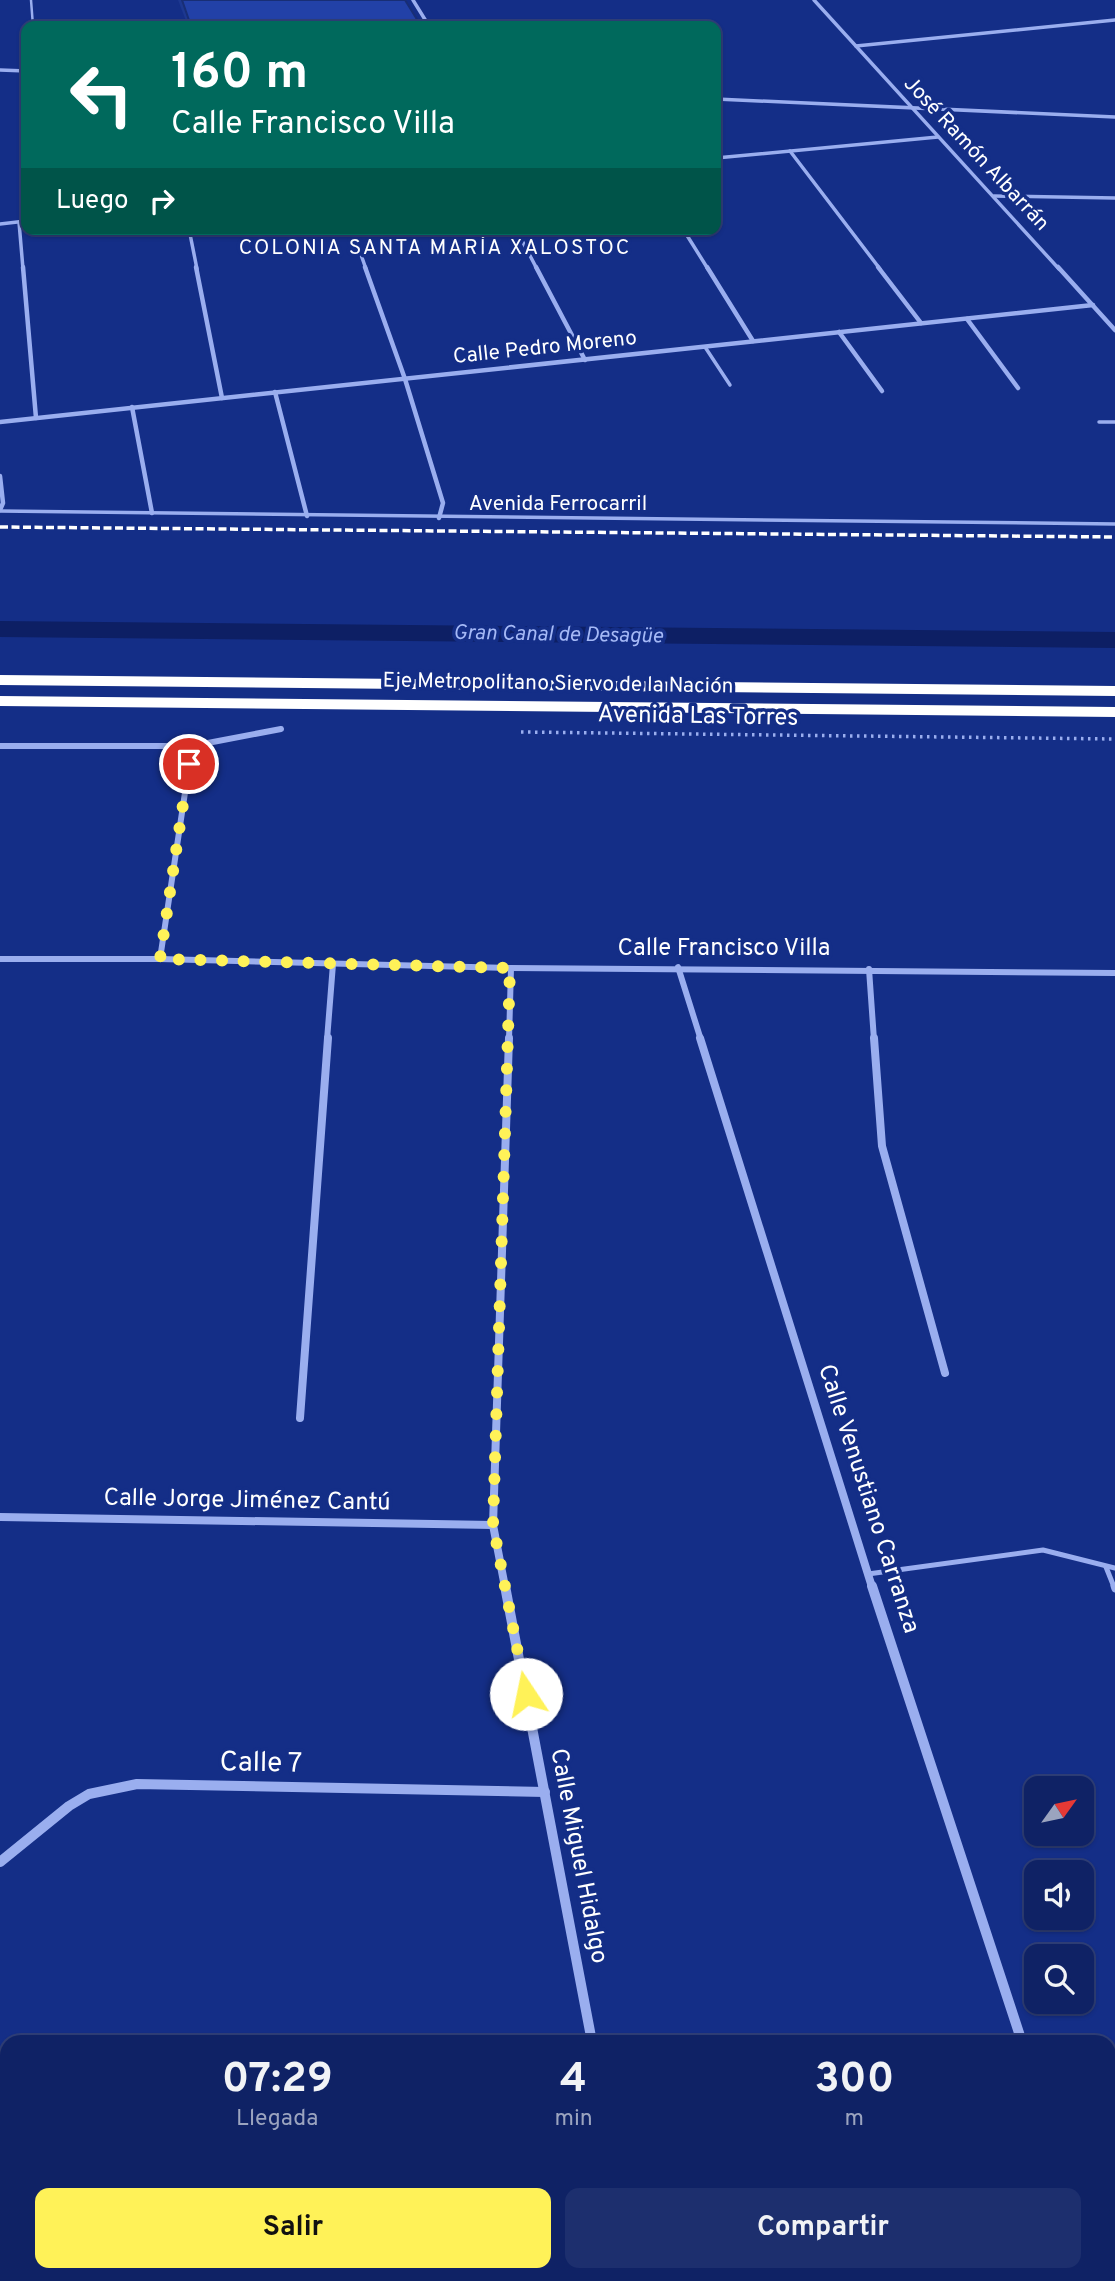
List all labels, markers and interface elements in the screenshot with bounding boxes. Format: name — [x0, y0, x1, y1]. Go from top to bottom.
text: 160 m — [171, 44, 308, 106]
icon: left — [56, 49, 147, 140]
street label: José Ramón Albarrán — [897, 71, 1055, 237]
text: Calle Francisco Villa — [171, 105, 455, 145]
icon: right — [143, 182, 181, 220]
text: Luego — [56, 185, 129, 218]
district label: COLONIA SANTA MARÍA XALOSTOC — [239, 234, 631, 262]
street label: Calle Pedro Moreno — [452, 325, 638, 371]
street label: Avenida Ferrocarril — [469, 491, 647, 518]
water label: Gran Canal de Desagüe — [453, 620, 664, 650]
street label: Eje Metropolitano Siervo de la Nación — [382, 667, 734, 701]
street label: Avenida Las Torres — [597, 700, 799, 734]
pin — [159, 734, 219, 794]
icon: arrive — [170, 745, 208, 783]
street label: Calle Francisco Villa — [618, 934, 830, 964]
street label: Calle Venustiano Carranza — [810, 1361, 926, 1637]
street label: Calle Jorge Jiménez Cantú — [103, 1483, 391, 1519]
position arrow — [489, 1657, 563, 1731]
street label: Calle 7 — [219, 1745, 303, 1783]
street label: Calle Miguel Hidalgo — [542, 1746, 614, 1966]
north arrow — [1024, 1776, 1094, 1846]
map controls — [1024, 1776, 1094, 2014]
button: sound — [1024, 1860, 1094, 1930]
button: search — [1024, 1944, 1094, 2014]
text: 07:29 — [222, 2054, 333, 2107]
text: 4 — [560, 2054, 587, 2107]
text: 300 — [814, 2054, 894, 2107]
text: Llegada — [236, 2105, 318, 2134]
text: min — [554, 2105, 593, 2134]
text: m — [845, 2105, 864, 2134]
button: Salir — [35, 2188, 551, 2268]
button: Compartir — [565, 2188, 1081, 2268]

